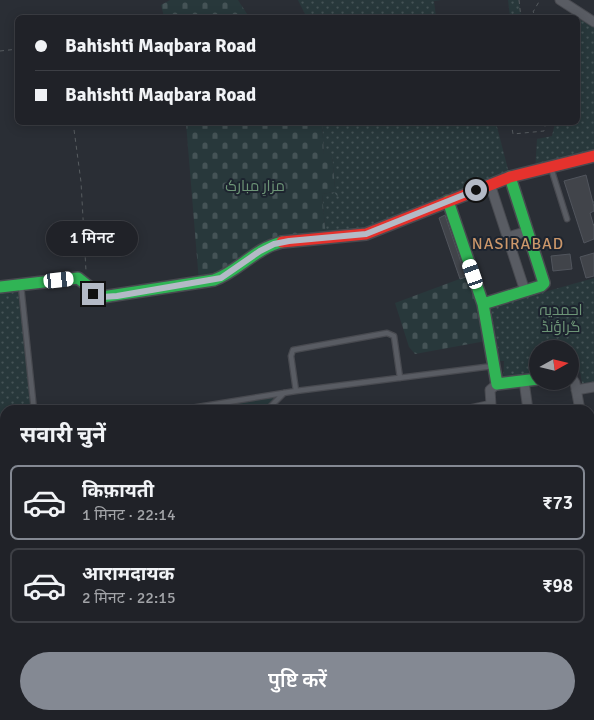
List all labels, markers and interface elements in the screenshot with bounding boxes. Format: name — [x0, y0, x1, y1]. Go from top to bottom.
text: Bahishti Maqbara Road — [65, 34, 256, 58]
text: Bahishti Maqbara Road — [65, 83, 256, 107]
park label: مزارِ مبارک — [225, 177, 285, 196]
route start — [465, 179, 487, 201]
callout: 1 मिनट — [47, 222, 139, 256]
text: 1 मिनट — [70, 228, 114, 248]
district label: NASIRABAD — [472, 234, 564, 254]
car — [461, 257, 484, 291]
car — [43, 271, 74, 289]
route end — [82, 283, 104, 305]
park label: احمدیہ گراؤنڈ — [539, 301, 583, 336]
north arrow — [529, 340, 579, 390]
map controls — [529, 340, 579, 390]
text: सवारी चुनें — [20, 421, 106, 448]
text: किफ़ायती — [82, 479, 154, 503]
icon: car — [22, 480, 67, 525]
text: ₹73 — [542, 491, 573, 515]
text: 1 मिनट · 22:14 — [82, 505, 176, 525]
text: आरामदायक — [82, 562, 174, 586]
icon: car — [22, 563, 67, 608]
text: ₹98 — [542, 574, 573, 598]
text: 2 मिनट · 22:15 — [82, 588, 176, 608]
button: पुष्टि करें — [20, 652, 575, 710]

